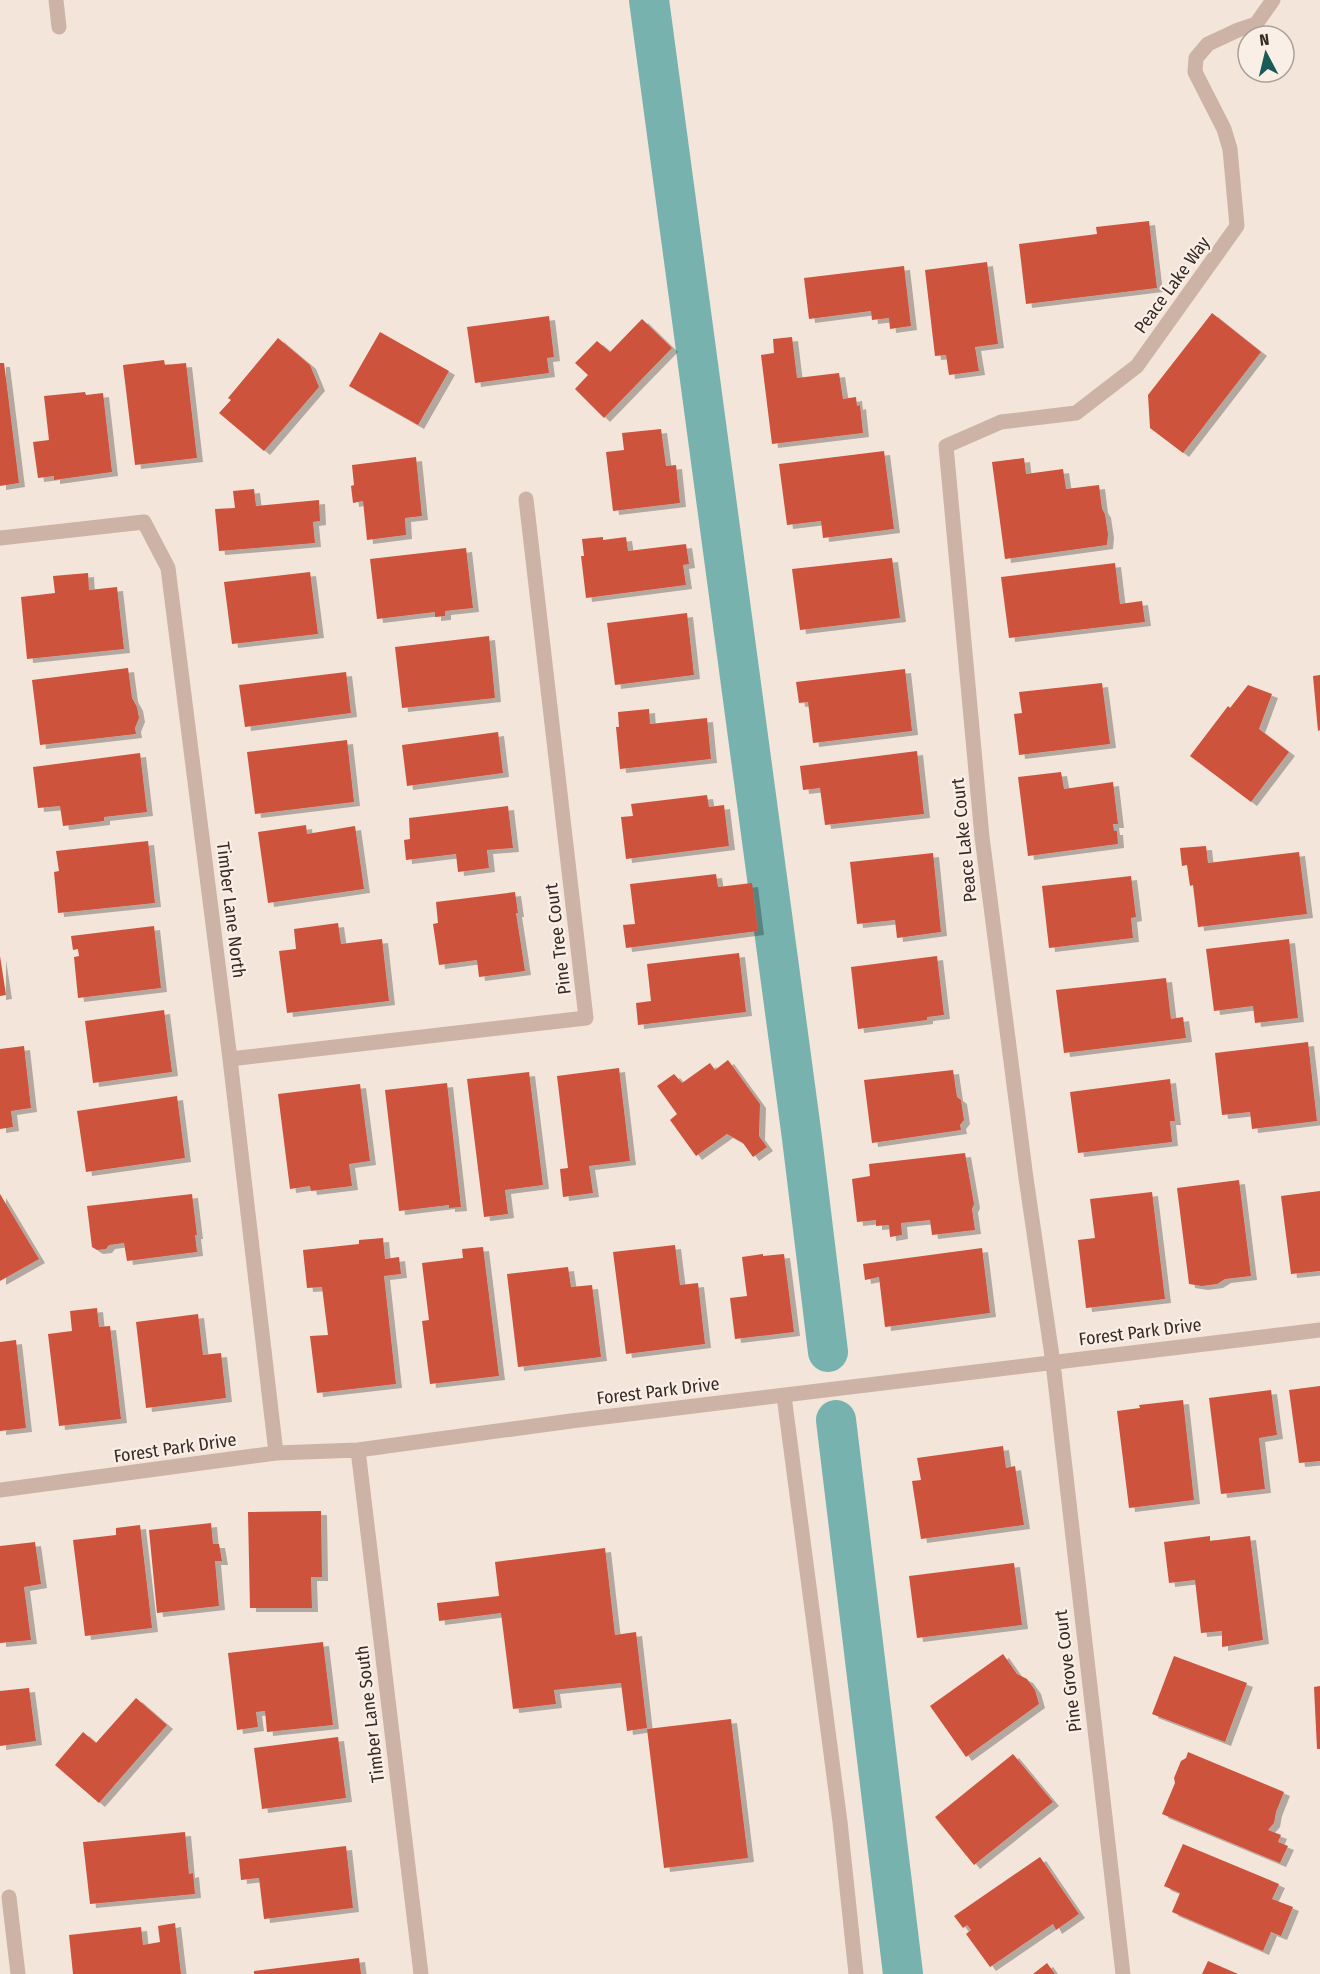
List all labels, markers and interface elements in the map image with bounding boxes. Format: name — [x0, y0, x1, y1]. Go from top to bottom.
north arrow — [1236, 24, 1296, 84]
text: N — [1258, 30, 1270, 50]
street label: Peace Lake Way — [1129, 232, 1215, 338]
street label: Peace Lake Court — [947, 777, 981, 903]
street label: Timber Lane North — [212, 841, 250, 979]
street label: Pine Tree Court — [540, 882, 576, 996]
street label: Forest Park Drive — [1077, 1314, 1203, 1350]
street label: Forest Park Drive — [595, 1373, 721, 1409]
street label: Forest Park Drive — [112, 1428, 238, 1467]
street label: Pine Grove Court — [1050, 1609, 1086, 1733]
street label: Timber Lane South — [351, 1644, 389, 1784]

